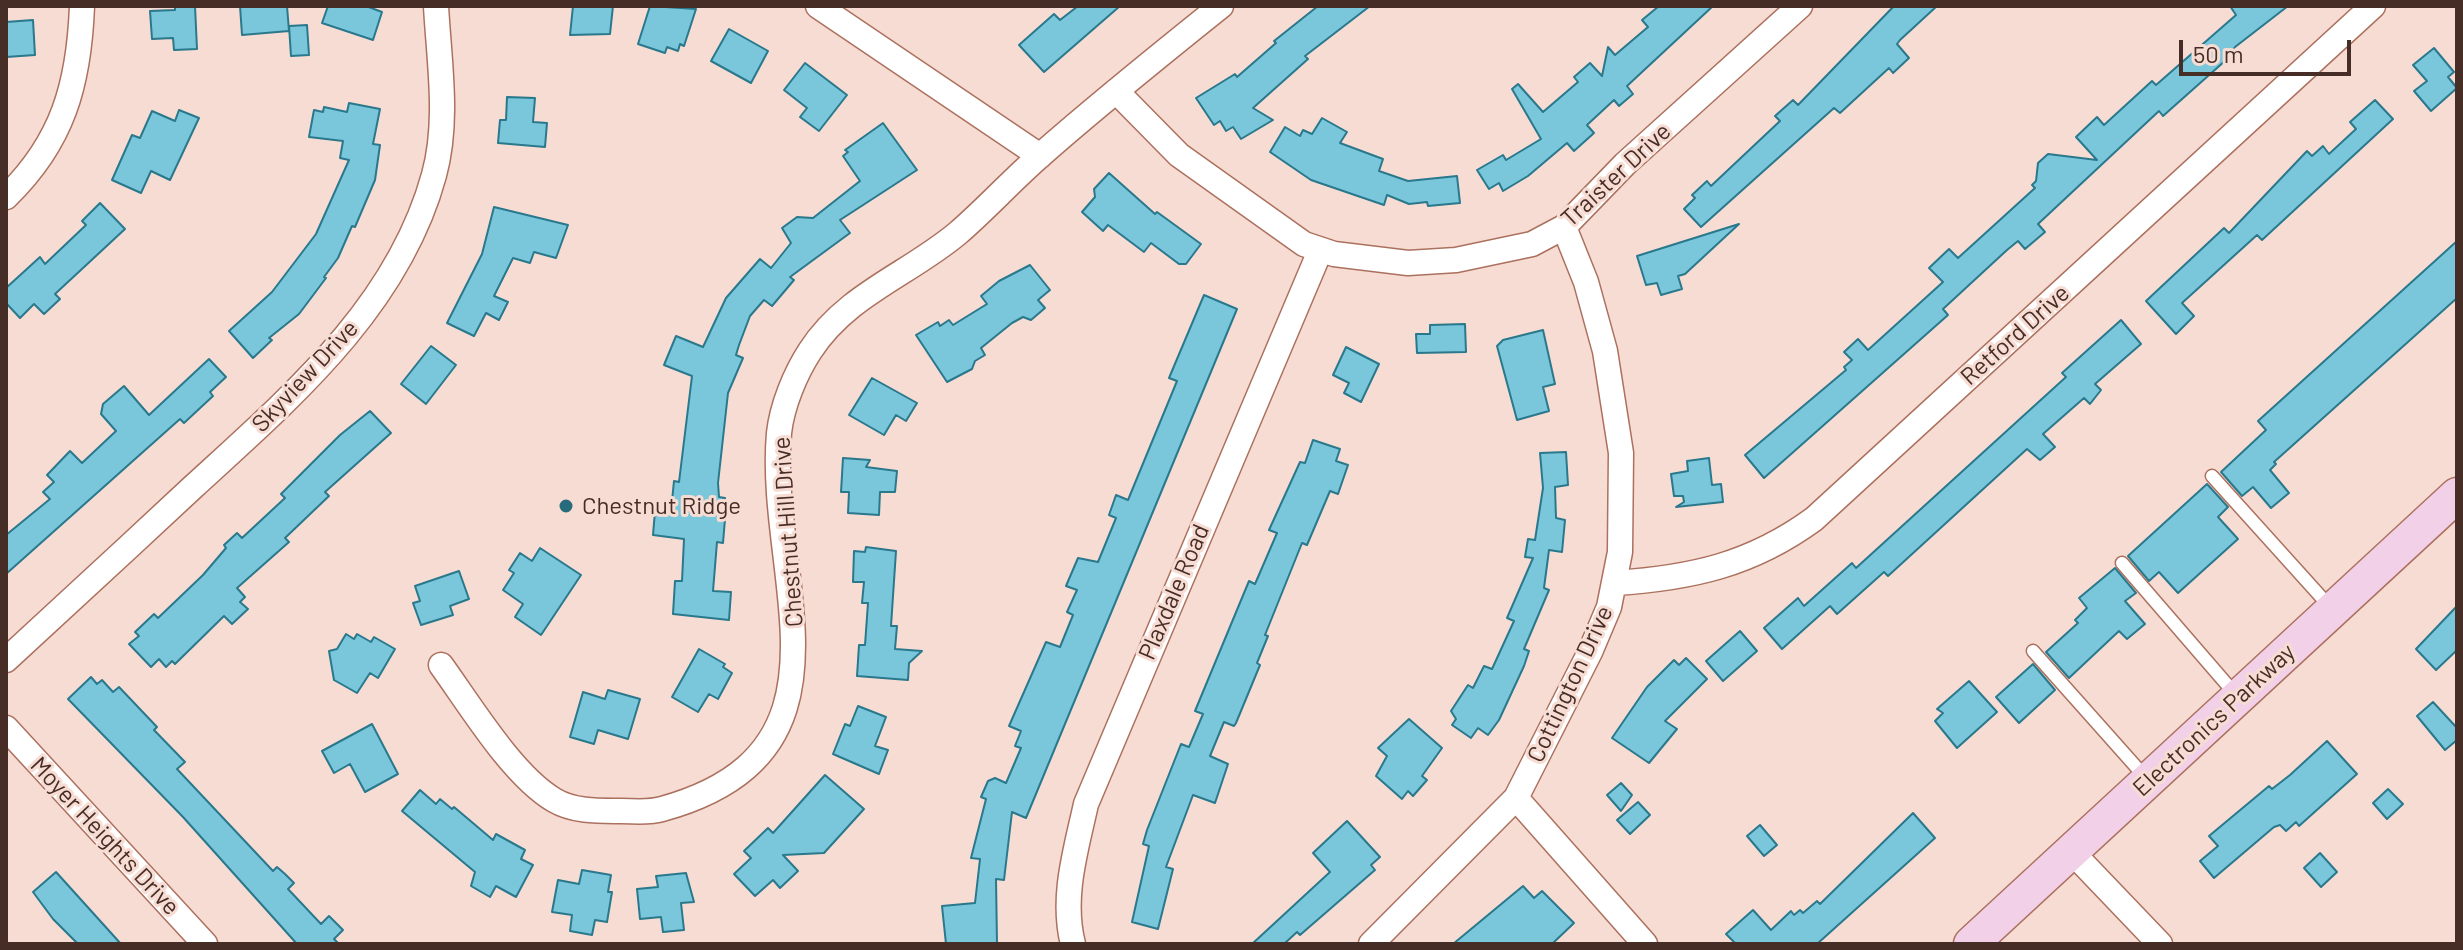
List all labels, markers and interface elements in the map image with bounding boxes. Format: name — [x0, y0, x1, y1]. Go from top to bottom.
scale bar — [2183, 24, 2355, 74]
text: 50 m — [2193, 39, 2244, 68]
street label: Traister Drive — [1555, 117, 1677, 233]
street label: Retford Drive — [1955, 279, 2075, 391]
street label: Skyview Drive — [246, 314, 364, 438]
street label: Chestnut Hill Drive — [767, 436, 809, 628]
place label: Chestnut Ridge — [582, 492, 741, 520]
marker: Chestnut Ridge — [557, 497, 575, 515]
street label: Plaxdale Road — [1133, 520, 1215, 664]
street label: Cottington Drive — [1521, 601, 1619, 767]
street label: Electronics Parkway — [2127, 638, 2301, 802]
street label: Moyer Heights Drive — [24, 751, 186, 921]

